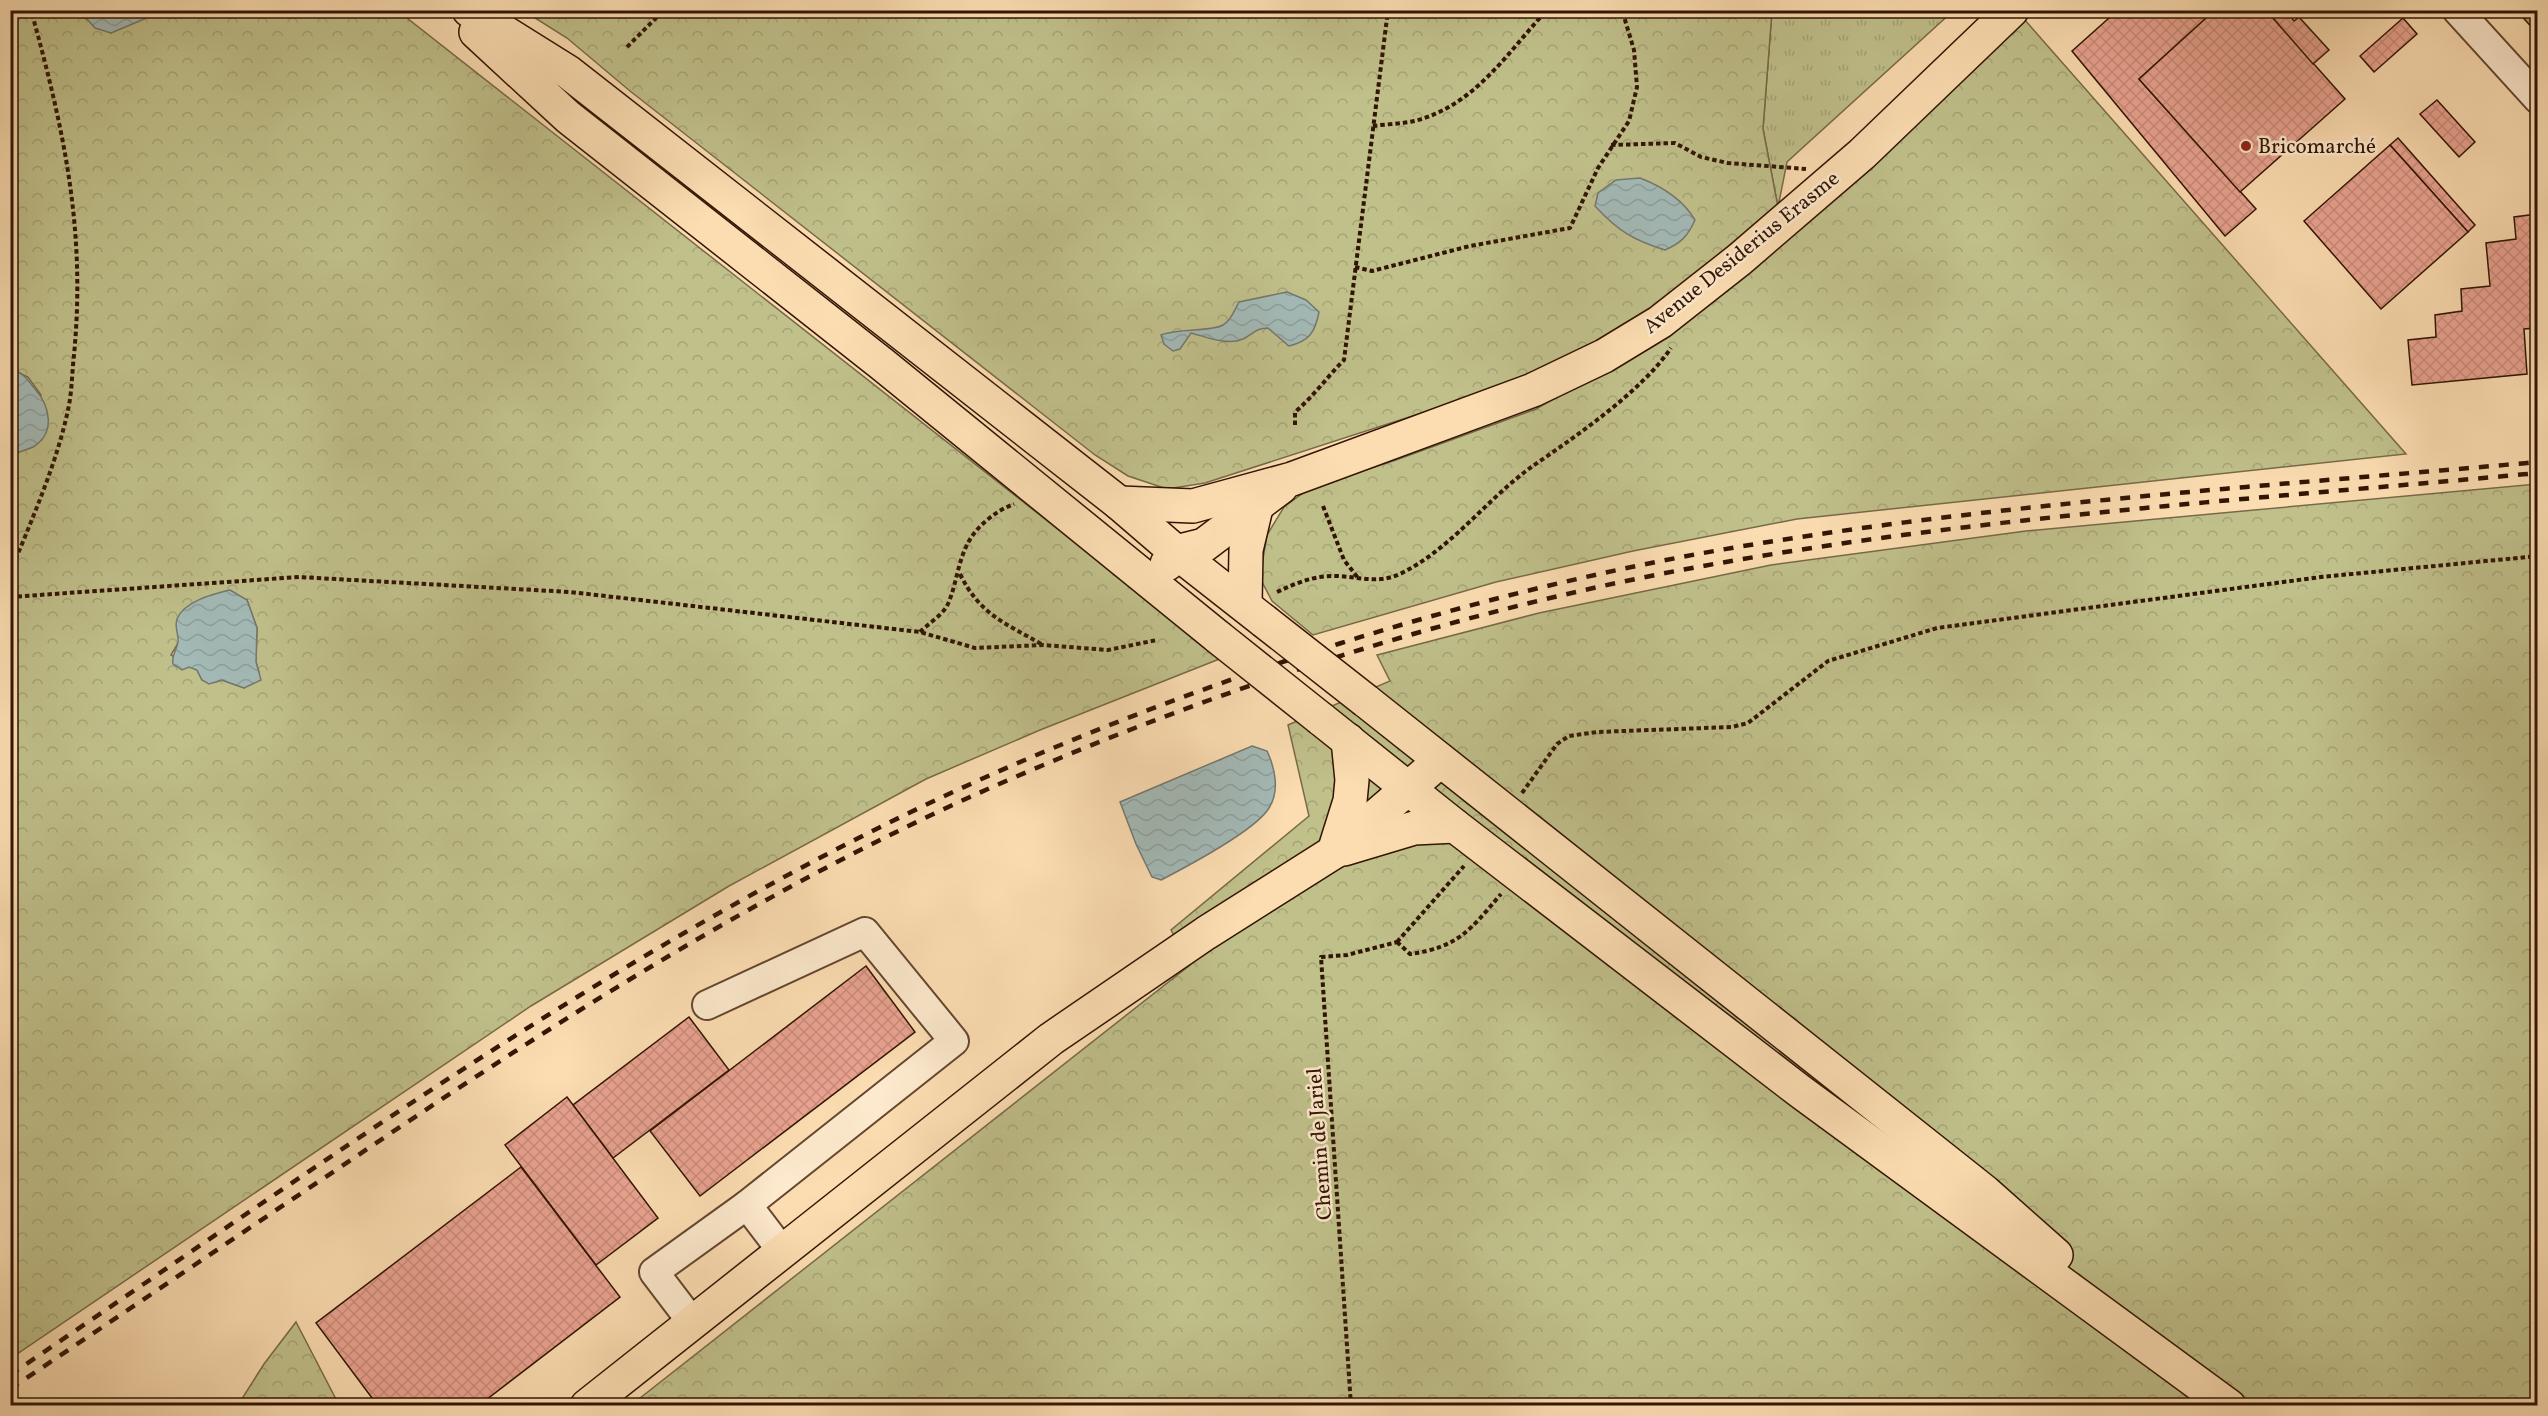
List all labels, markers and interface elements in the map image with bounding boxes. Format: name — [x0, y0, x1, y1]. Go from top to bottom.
place label: Bricomarché — [2258, 133, 2376, 162]
marker: Bricomarché — [2239, 139, 2253, 153]
street label: Avenue Desiderius Erasme — [1638, 165, 1846, 341]
street label: Chemin de Jariel — [1301, 1067, 1340, 1221]

